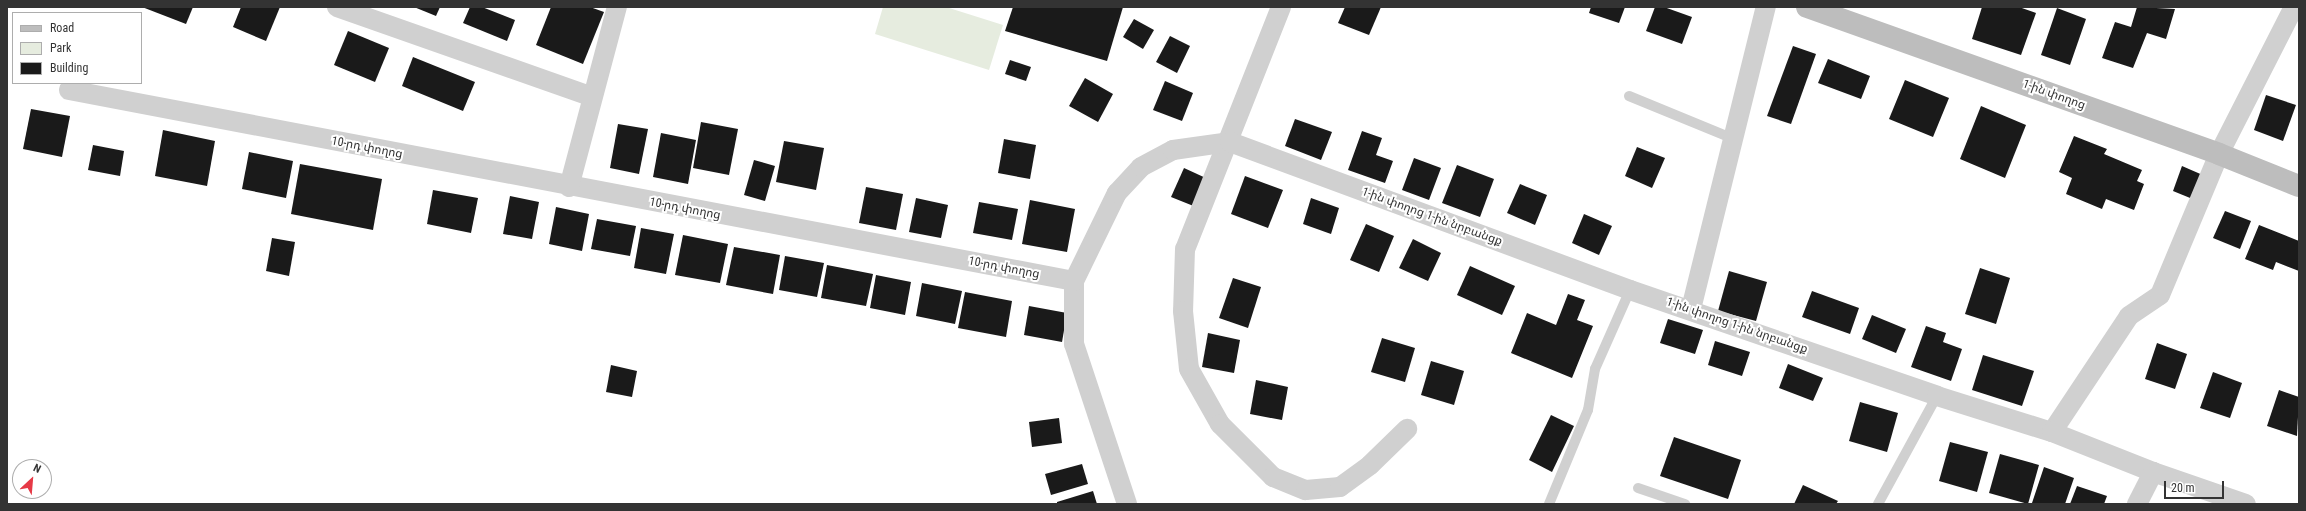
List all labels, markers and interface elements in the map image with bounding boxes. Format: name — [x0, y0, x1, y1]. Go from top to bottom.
legend — [12, 12, 142, 84]
text: Road — [50, 21, 74, 35]
text: Park — [50, 41, 71, 55]
text: Building — [50, 61, 88, 75]
street label: 1-ին փողոց — [2021, 77, 2087, 113]
street label: 10-րդ փողոց — [330, 134, 404, 162]
street label: 1-ին փողոց 1-ին նրբանցք — [1360, 185, 1504, 249]
street label: 10-րդ փողոց — [648, 195, 722, 223]
street label: 10-րդ փողոց — [967, 254, 1041, 282]
street label: 1-ին փողոց 1-ին նրբանցք — [1664, 295, 1810, 357]
north arrow — [12, 459, 52, 499]
text: N — [31, 461, 43, 476]
scale bar — [2166, 473, 2226, 499]
text: 20 m — [2171, 481, 2195, 495]

